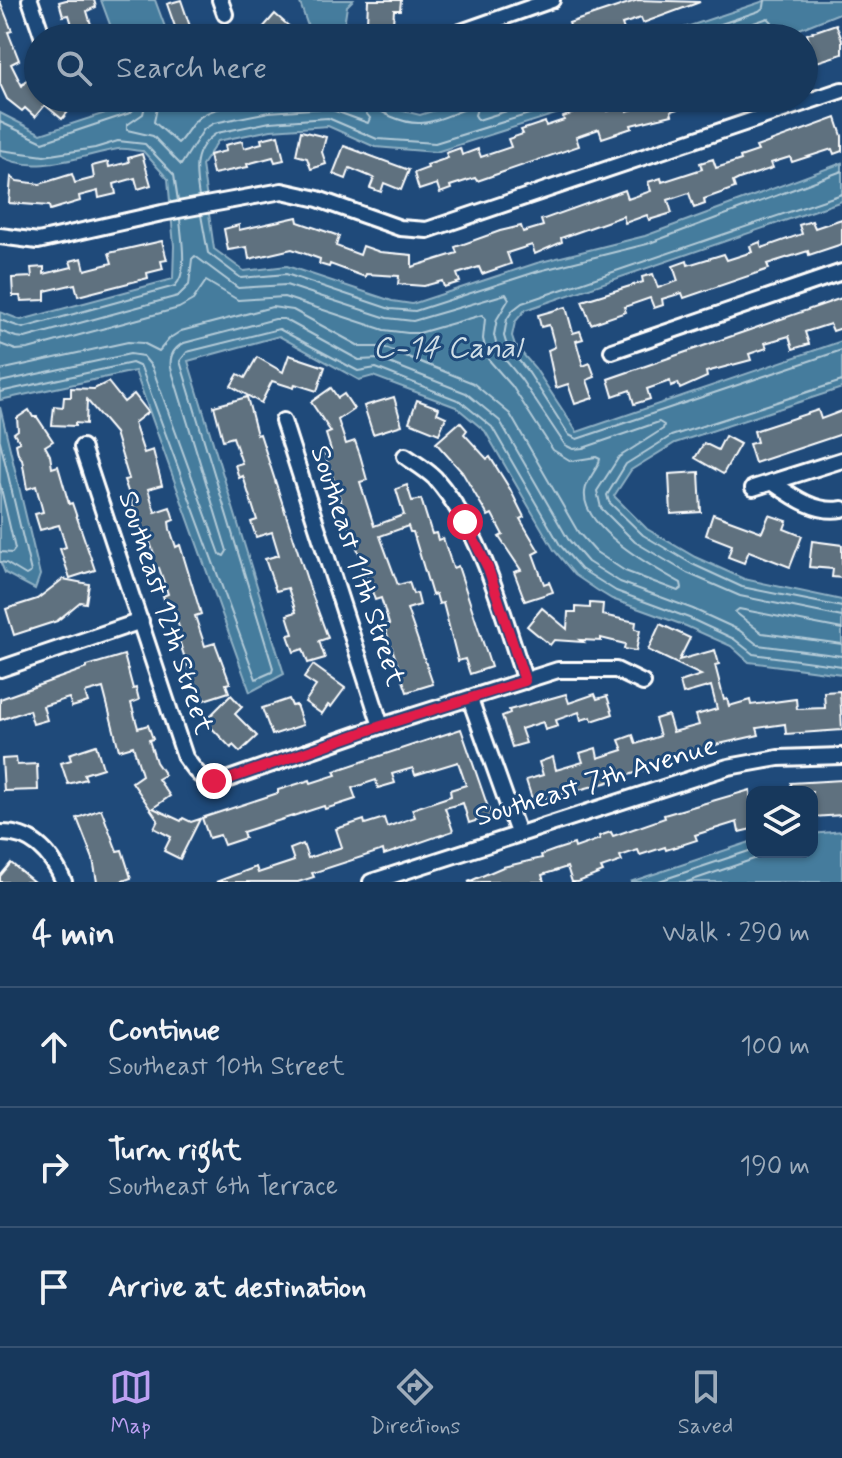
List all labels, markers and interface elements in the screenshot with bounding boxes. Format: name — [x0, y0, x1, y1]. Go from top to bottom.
search box — [24, 24, 818, 112]
icon: search — [52, 46, 96, 90]
text: Search here — [116, 49, 267, 88]
water label: C-14 Canal — [373, 329, 525, 368]
street label: Southeast 11th Street — [301, 441, 414, 692]
street label: Southeast 12th Street — [108, 487, 222, 740]
route start — [447, 504, 483, 540]
street label: Southeast 7th Avenue — [471, 728, 721, 836]
route end — [196, 763, 232, 799]
map controls — [746, 786, 818, 858]
button: layers — [746, 786, 818, 858]
text: 4 min — [32, 912, 115, 957]
text: Walk · 290 m — [662, 917, 810, 951]
text: Continue — [108, 1011, 220, 1050]
icon: ahead — [32, 1025, 76, 1069]
text: 100 m — [740, 1030, 810, 1064]
text: Southeast 10th Street — [108, 1050, 345, 1084]
text: Turn right — [108, 1131, 241, 1170]
icon: right — [32, 1145, 76, 1189]
text: 190 m — [740, 1150, 810, 1184]
text: Southeast 6th Terrace — [108, 1170, 338, 1204]
icon: arrive — [32, 1265, 76, 1309]
text: Arrive at destination — [108, 1268, 366, 1307]
tab: Map — [109, 1365, 153, 1441]
tab: Directions — [370, 1365, 460, 1441]
tab: Saved — [678, 1365, 733, 1441]

